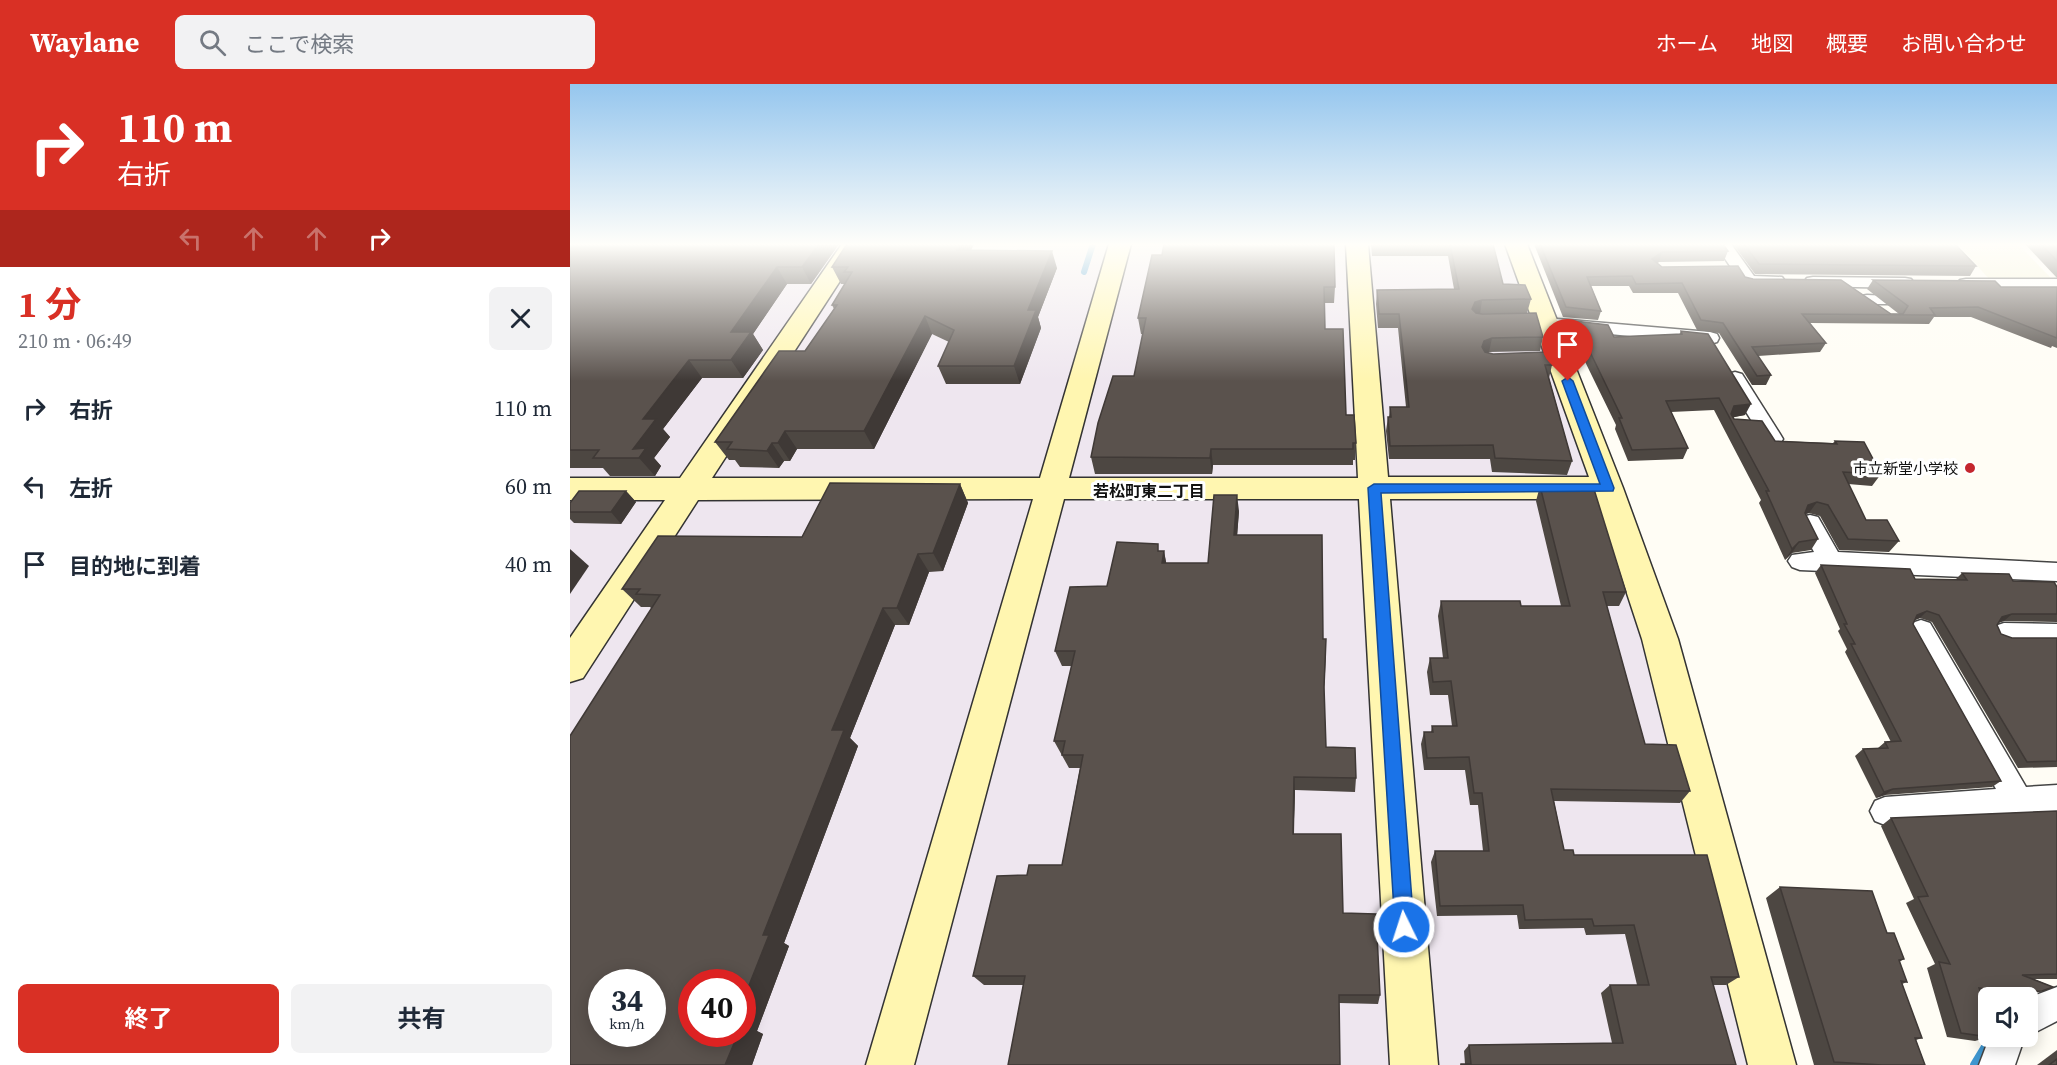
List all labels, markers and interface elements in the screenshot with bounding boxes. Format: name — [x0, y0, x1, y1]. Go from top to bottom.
search box — [175, 15, 595, 69]
text: Waylane — [30, 23, 139, 61]
icon: search — [196, 26, 229, 59]
text: ここで検索 — [244, 29, 354, 59]
text: ホーム — [1656, 29, 1718, 58]
text: 地図 — [1751, 29, 1793, 58]
text: 概要 — [1826, 29, 1868, 58]
text: お問い合わせ — [1901, 29, 2027, 58]
text: 110 m — [117, 98, 232, 156]
icon: right — [18, 108, 96, 186]
text: 右折 — [117, 156, 171, 193]
icon: left — [174, 222, 207, 255]
icon: ahead — [237, 222, 270, 255]
icon: ahead — [300, 222, 333, 255]
icon: right — [363, 222, 396, 255]
text: 1 分 — [18, 280, 81, 329]
button: close — [489, 287, 552, 350]
pin — [1542, 319, 1593, 381]
text: 210 m · 06:49 — [18, 327, 132, 355]
icon: arrive — [1551, 328, 1584, 361]
icon: right — [18, 392, 51, 425]
text: 110 m — [494, 393, 552, 423]
text: 右折 — [69, 395, 113, 425]
place label: 市立新堂小学校 — [1853, 458, 1958, 479]
marker: 市立新堂小学校 — [1963, 461, 1977, 475]
icon: left — [18, 470, 51, 503]
text: 60 m — [505, 471, 552, 501]
text: 左折 — [69, 473, 113, 503]
district label: 若松町東二丁目 — [1093, 480, 1205, 502]
icon: arrive — [18, 548, 51, 581]
text: 40 m — [505, 549, 552, 579]
text: 目的地に到着 — [69, 551, 201, 581]
position arrow — [1372, 895, 1436, 959]
speed limit sign: 40 — [678, 969, 756, 1047]
text: 34 — [611, 980, 643, 1021]
button: 終了 — [18, 984, 279, 1053]
button: 共有 — [291, 984, 552, 1053]
map controls — [1978, 987, 2038, 1047]
button: sound — [1978, 987, 2038, 1047]
text: km/h — [609, 1013, 645, 1034]

